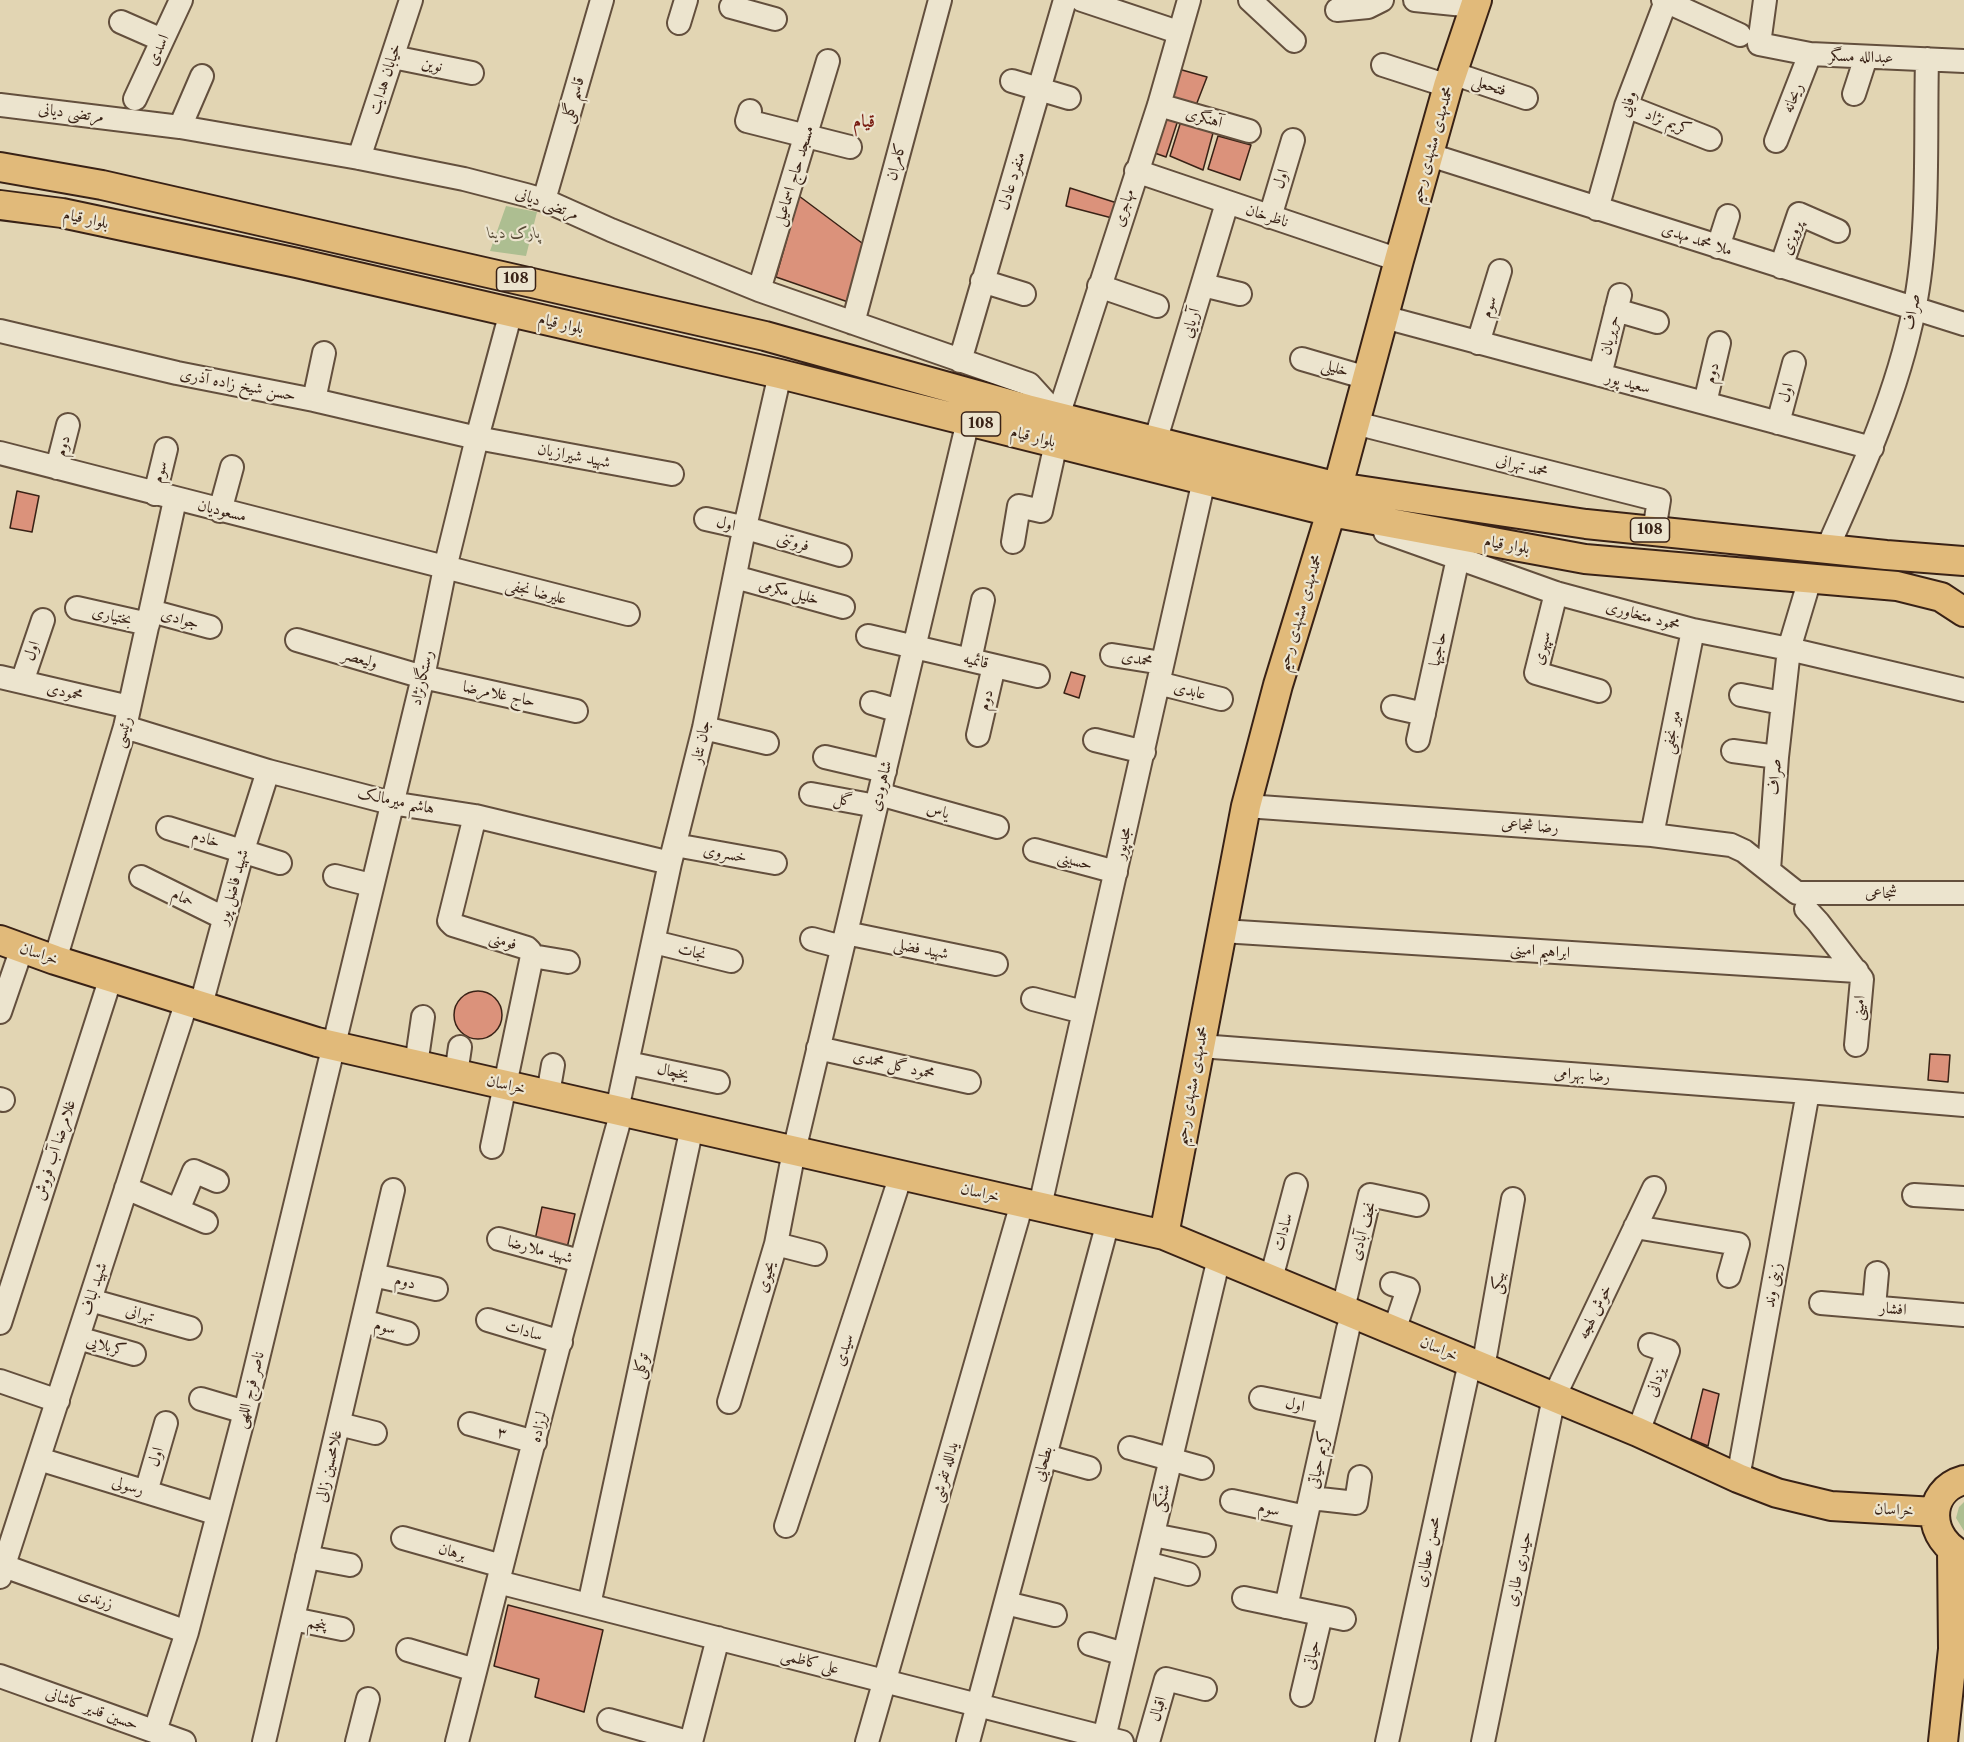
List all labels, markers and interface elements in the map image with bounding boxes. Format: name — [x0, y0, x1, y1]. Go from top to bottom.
street label: اسدی — [142, 31, 174, 69]
street label: خیابان‌ هدایت — [365, 41, 405, 117]
street label: عبدالله مسگر — [1828, 46, 1894, 68]
street label: نوین — [420, 54, 444, 76]
street label: فتحعلی — [1469, 71, 1509, 101]
street label: قاسم گلی — [557, 75, 589, 125]
street label: ریحانه — [1778, 80, 1808, 116]
street label: محمدمهدی مشهدی رحیم — [1406, 84, 1458, 206]
street label: وفایی — [1615, 88, 1641, 120]
street label: مرتضی دیانی — [37, 99, 105, 127]
street label: آهنگری — [1183, 104, 1225, 132]
street label: کریم نژاد — [1642, 104, 1694, 140]
district label: قیام — [853, 111, 875, 133]
street label: مسجد حاج اسماعیل — [770, 123, 818, 229]
street label: کامران — [882, 141, 910, 183]
street label: منفرد عادل — [994, 150, 1030, 212]
street label: اول — [1269, 167, 1293, 191]
street label: مرتضی دیانی — [513, 184, 581, 224]
street label: مهاجری — [1109, 187, 1139, 229]
street label: ناظرخان — [1243, 200, 1291, 232]
street label: بلوار قیام — [62, 205, 110, 233]
street label: پرویزی — [1777, 218, 1807, 258]
street label: ملا محمد مهدی — [1659, 220, 1735, 260]
park label: پارک دینا — [488, 223, 540, 243]
road number: 108 — [496, 267, 536, 291]
street label: صراف — [1899, 292, 1925, 332]
street label: سوم — [1477, 294, 1501, 320]
street label: آریایی — [1177, 306, 1205, 340]
street label: بلوار قیام — [537, 309, 585, 339]
street label: حریریان — [1596, 313, 1624, 357]
street label: خلیلی — [1319, 355, 1351, 381]
street label: دوم — [1700, 361, 1724, 385]
street label: حسن شیخ زاده آذری — [178, 364, 298, 406]
street label: سعید پور — [1603, 368, 1653, 398]
street label: اول — [1774, 381, 1798, 405]
road number: 108 — [962, 412, 1000, 436]
street label: بلوار قیام — [1008, 422, 1058, 452]
street label: دوم — [51, 434, 75, 458]
street label: شهید شیرازیان — [536, 440, 612, 472]
street label: محمد تهرانی — [1494, 450, 1550, 482]
street label: سوم — [148, 459, 172, 485]
street label: مسعودیان — [196, 496, 248, 526]
street label: اول — [714, 512, 738, 536]
road number: 108 — [1630, 518, 1670, 542]
street label: فروتنی — [775, 528, 811, 556]
street label: بلوار قیام — [1483, 532, 1531, 558]
street label: محمدمهدی مشهدی رحیم — [1273, 552, 1327, 674]
street label: علیرضا نجفی — [504, 575, 568, 609]
street label: خلیل مکرمی — [757, 575, 821, 609]
street label: محمود متخاوری — [1604, 597, 1682, 635]
street label: بختیاری — [90, 602, 134, 630]
street label: جوادی — [159, 604, 201, 634]
street label: سپهری — [1529, 629, 1555, 667]
street label: حاجیها — [1425, 630, 1451, 668]
street label: اول — [20, 639, 44, 663]
street label: ولیعصر — [340, 645, 380, 673]
street label: محمدی — [1120, 647, 1154, 671]
street label: رستگارنژاد — [406, 648, 438, 708]
street label: قائمیه — [961, 649, 991, 673]
street label: حاج غلامرضا — [461, 677, 537, 711]
street label: عابدی — [1172, 678, 1208, 704]
street label: محمودی — [45, 679, 85, 705]
street label: دوم — [974, 688, 998, 712]
street label: میر نجفی — [1658, 709, 1686, 755]
street label: رئیسی — [110, 714, 136, 750]
street label: جان نثار — [687, 719, 715, 765]
street label: صراف — [1764, 758, 1786, 796]
street label: شاهرودی — [865, 759, 897, 813]
street label: هاشم میرمالک — [356, 783, 436, 819]
street label: گل — [832, 789, 854, 811]
street label: یاس — [925, 799, 951, 823]
street label: رضا شجاعی — [1501, 814, 1559, 838]
street label: مجدپور — [1110, 825, 1136, 861]
street label: خادم — [190, 826, 222, 852]
street label: خسروی — [702, 841, 748, 867]
street label: شهید فاضل پور — [213, 847, 253, 927]
street label: حسینی — [1056, 847, 1094, 875]
street label: شجاعی — [1865, 883, 1897, 903]
street label: حمام — [169, 884, 197, 912]
street label: فومنی — [487, 928, 519, 954]
street label: شهید فضلی — [892, 934, 950, 964]
street label: خراسان — [17, 939, 61, 969]
street label: نجات — [676, 939, 708, 965]
street label: ابراهیم امینی — [1509, 939, 1571, 963]
street label: امینی — [1848, 995, 1870, 1021]
street label: محمدمهدی مشهدی رحیم — [1171, 1025, 1213, 1147]
street label: محمود گل محمدی — [851, 1046, 937, 1084]
street label: یخچال — [655, 1059, 691, 1085]
street label: رضا بهرامی — [1553, 1063, 1611, 1087]
street label: خراسان — [485, 1071, 527, 1099]
street label: غلامرضا آب فروش — [30, 1097, 80, 1203]
street label: خراسان — [959, 1179, 1001, 1207]
street label: نجف آبادی — [1345, 1199, 1381, 1263]
street label: سادات — [1269, 1211, 1297, 1253]
street label: شهید ملارضا — [505, 1232, 575, 1268]
street label: یحیوی — [752, 1259, 780, 1295]
street label: شهید لباف — [76, 1260, 112, 1318]
street label: زینی وند — [1760, 1261, 1786, 1309]
street label: دوم — [393, 1270, 417, 1294]
street label: بیکی — [1487, 1271, 1509, 1295]
street label: خوش لهجه — [1574, 1282, 1616, 1342]
street label: افشار — [1879, 1298, 1907, 1320]
street label: تهرانی — [123, 1301, 157, 1327]
street label: سوم — [372, 1315, 398, 1339]
street label: سادات — [503, 1316, 545, 1346]
street label: کربلایی — [84, 1331, 128, 1361]
street label: سیدی — [830, 1331, 858, 1369]
street label: خراسان — [1417, 1332, 1461, 1366]
street label: ناصر فرج اللهی — [231, 1350, 269, 1430]
street label: توکلی — [629, 1351, 653, 1381]
street label: یزدانی — [1642, 1365, 1670, 1399]
street label: اول — [1283, 1394, 1307, 1416]
street label: لرزاده — [526, 1410, 552, 1444]
street label: ۳ — [495, 1423, 509, 1443]
street label: غلامحسین زالی — [311, 1428, 347, 1504]
street label: کریم حیاتی — [1304, 1429, 1334, 1491]
street label: یدالله تفرشی — [927, 1440, 963, 1504]
street label: بطحایی — [1029, 1444, 1057, 1484]
street label: اول — [144, 1445, 168, 1469]
street label: رسولی — [110, 1472, 146, 1500]
street label: شنگی — [1149, 1482, 1175, 1514]
street label: سوم — [1256, 1497, 1282, 1521]
street label: خراسان — [1874, 1499, 1914, 1521]
street label: محسن عطاری — [1411, 1515, 1445, 1589]
street label: حیدری طاری — [1502, 1530, 1536, 1608]
street label: برهان — [436, 1539, 468, 1565]
street label: زرندی — [76, 1584, 116, 1614]
street label: پنجم — [306, 1613, 328, 1635]
street label: حیاتی — [1299, 1638, 1325, 1672]
street label: علی کاظمی — [779, 1646, 841, 1678]
street label: حسین قدیر کاشانی — [43, 1683, 141, 1735]
street label: اقبال — [1145, 1694, 1171, 1724]

